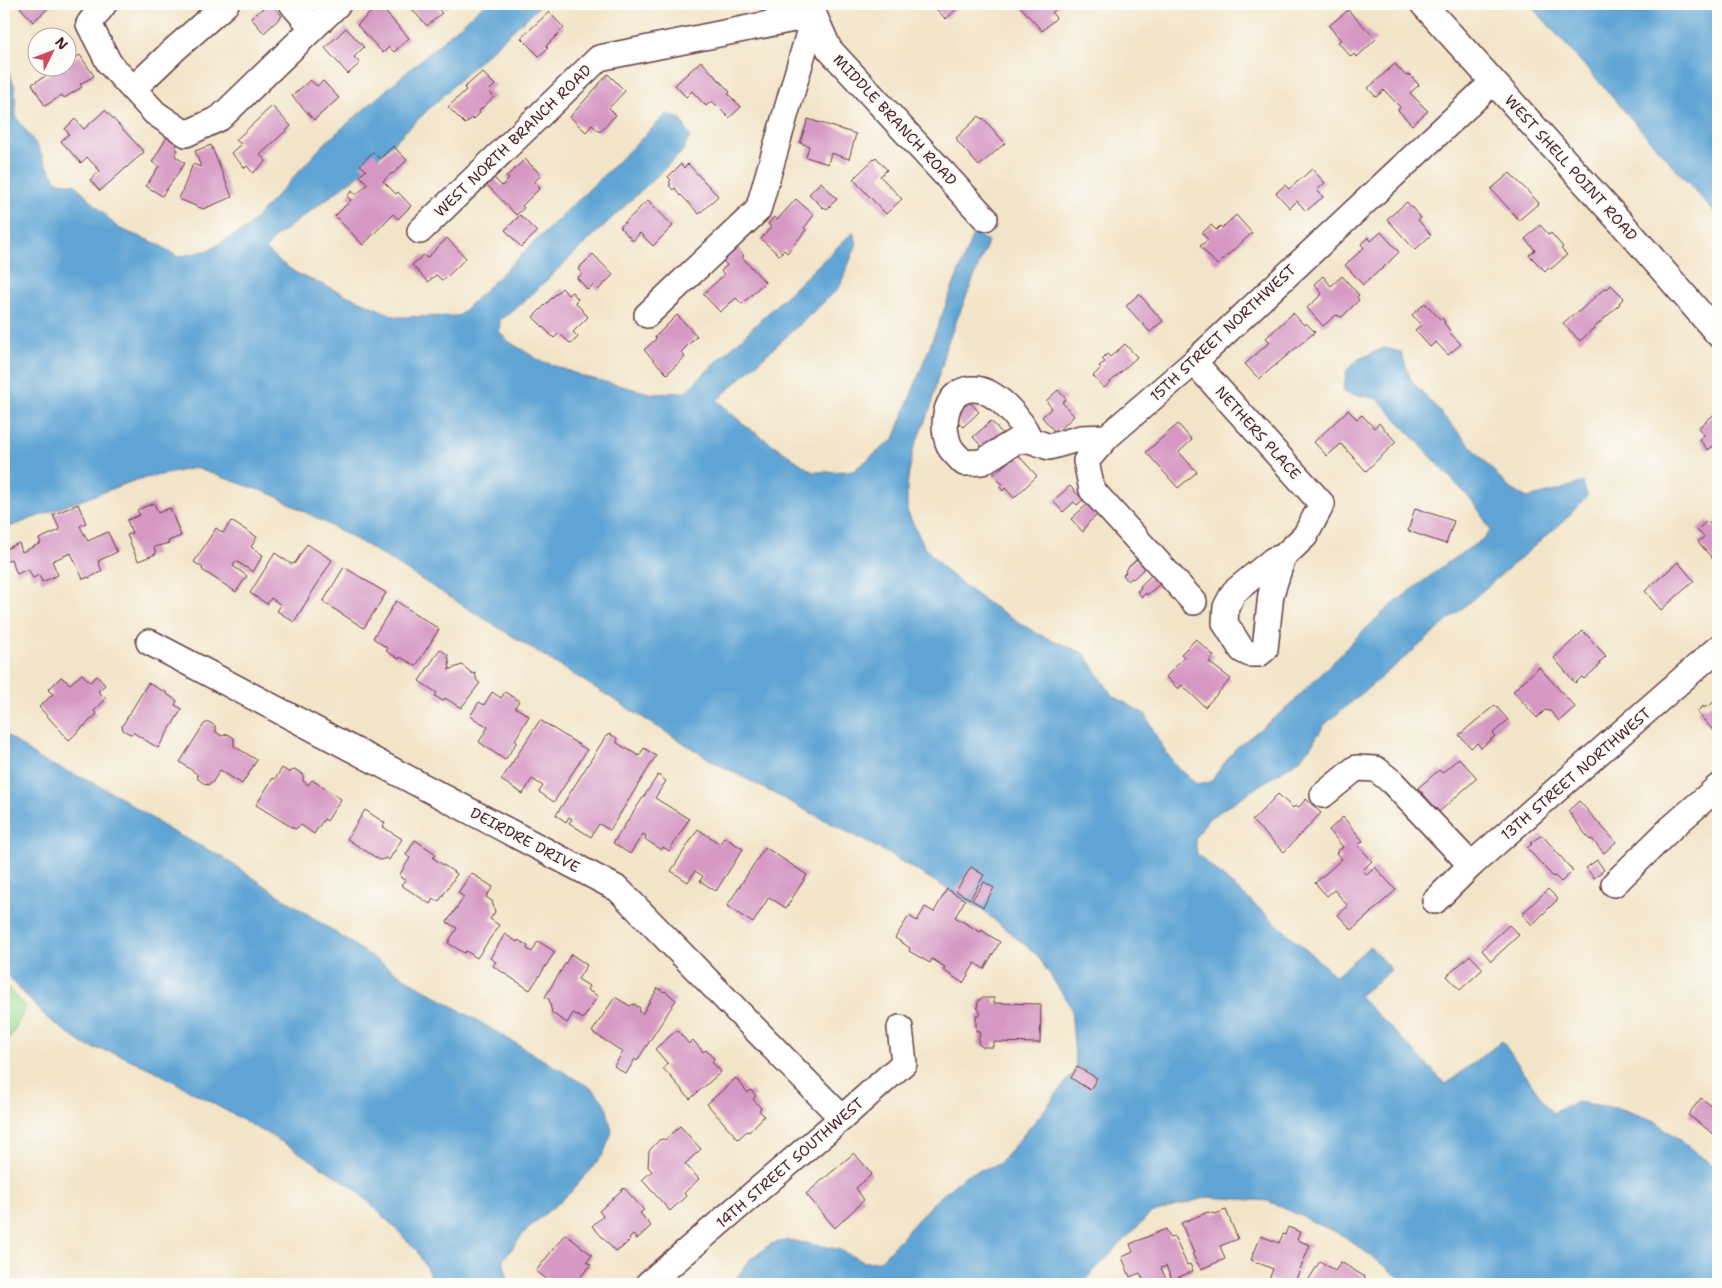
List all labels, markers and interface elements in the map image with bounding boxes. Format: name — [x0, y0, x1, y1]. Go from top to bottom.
north arrow — [28, 28, 78, 78]
text: N — [51, 33, 72, 53]
street label: MIDDLE BRANCH ROAD — [829, 50, 961, 190]
street label: WEST NORTH BRANCH ROAD — [430, 60, 596, 222]
street label: WEST SHELL POINT ROAD — [1500, 91, 1642, 245]
street label: 15TH STREET NORTHWEST — [1146, 260, 1300, 406]
street label: NETHERS PLACE — [1211, 382, 1305, 484]
street label: 13TH STREET NORTHWEST — [1497, 703, 1655, 845]
street label: DEIRDRE DRIVE — [467, 803, 583, 877]
street label: 14TH STREET SOUTHWEST — [712, 1093, 868, 1233]

